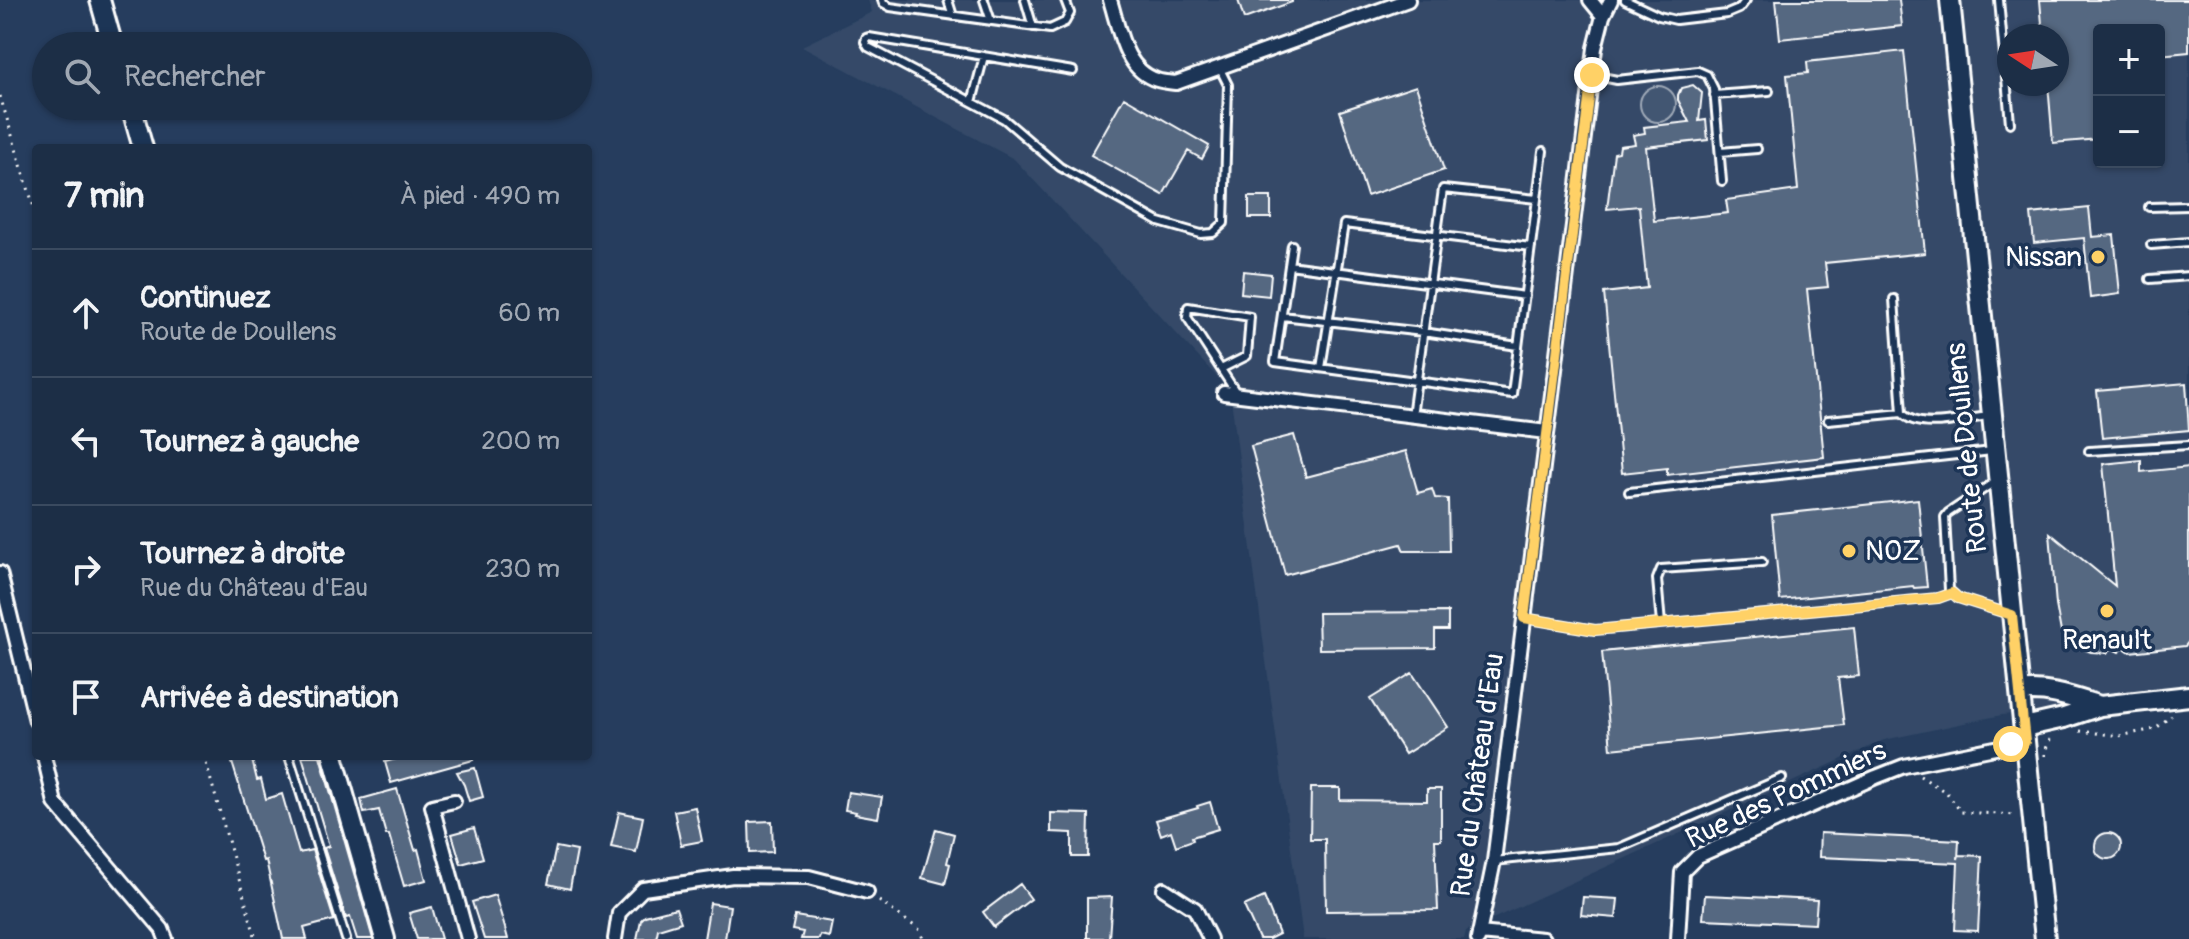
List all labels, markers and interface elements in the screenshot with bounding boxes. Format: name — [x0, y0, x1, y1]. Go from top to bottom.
north arrow — [1997, 24, 2069, 96]
map controls — [2093, 24, 2165, 168]
button: + — [2093, 24, 2165, 96]
search box — [32, 32, 592, 120]
icon: search — [60, 54, 104, 98]
route end — [1574, 57, 1610, 93]
text: Rechercher — [124, 58, 266, 95]
button: − — [2093, 96, 2165, 168]
text: 7 min — [64, 175, 145, 218]
text: À pied · 490 m — [400, 180, 560, 212]
place label: Nissan — [2005, 240, 2082, 275]
marker: Nissan — [2089, 248, 2107, 266]
text: Continuez — [140, 279, 271, 316]
icon: ahead — [64, 291, 108, 335]
text: 60 m — [498, 297, 560, 329]
text: Route de Doullens — [140, 316, 336, 348]
street label: Route de Doullens — [1938, 341, 1995, 555]
icon: left — [64, 419, 108, 463]
text: Tournez à gauche — [140, 423, 359, 460]
text: 200 m — [481, 425, 560, 457]
place label: NOZ — [1865, 534, 1921, 569]
text: Tournez à droite — [140, 535, 344, 572]
marker: NOZ — [1840, 542, 1858, 560]
icon: right — [64, 547, 108, 591]
text: 230 m — [485, 553, 560, 585]
text: Rue du Château d'Eau — [140, 572, 368, 604]
marker: Renault — [2098, 602, 2116, 620]
place label: Renault — [2062, 623, 2153, 658]
street label: Rue du Château d'Eau — [1444, 651, 1512, 899]
icon: arrive — [64, 675, 108, 719]
text: Arrivée à destination — [140, 679, 399, 716]
route start — [1993, 726, 2029, 762]
street label: Rue des Pommiers — [1680, 733, 1892, 857]

